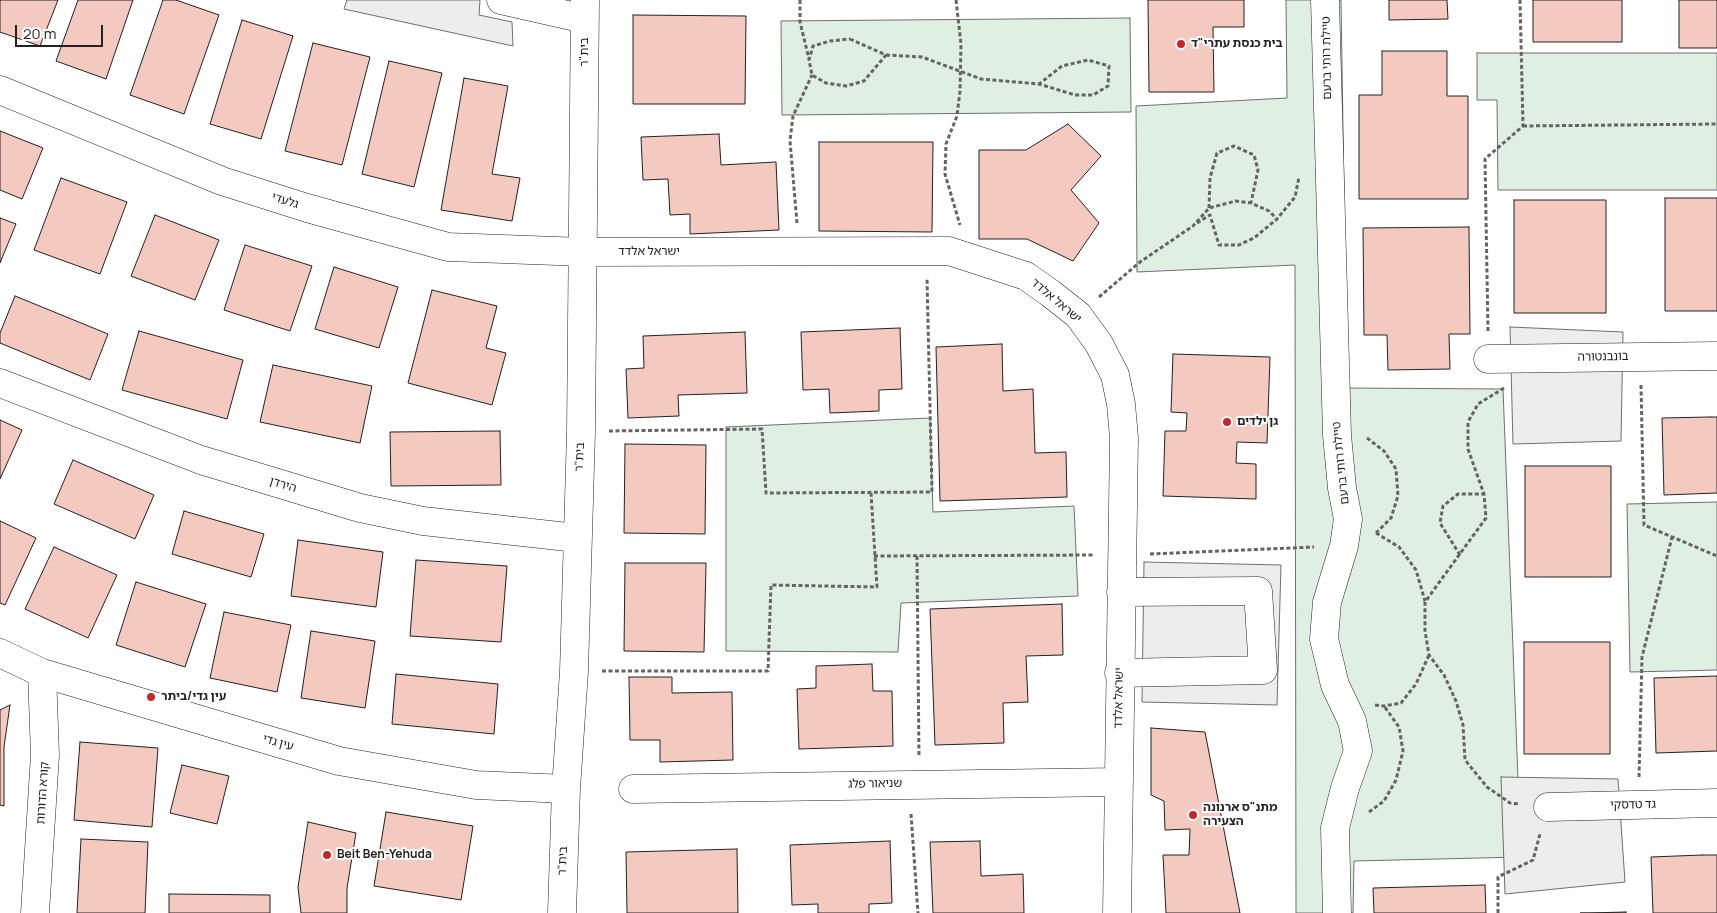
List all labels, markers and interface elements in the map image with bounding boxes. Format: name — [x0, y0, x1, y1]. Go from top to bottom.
scale bar — [18, 15, 105, 47]
street label: טיילת רותי ברעם — [1319, 16, 1335, 100]
text: 20 m — [23, 23, 56, 44]
street label: בית"ר — [578, 37, 592, 67]
place label: בית כנסת עתרי"ד — [1191, 37, 1283, 51]
marker: בית כנסת עתרי"ד — [1175, 38, 1187, 50]
street label: גלעדי — [270, 190, 300, 212]
street label: ישראל אלדד — [618, 245, 680, 259]
street label: ישראל אלדד — [1028, 276, 1084, 326]
street label: בונבנטורה — [1577, 349, 1629, 365]
place label: גן ילדים — [1237, 415, 1278, 429]
marker: גן ילדים — [1221, 416, 1233, 428]
street label: טיילת רותי ברעם — [1329, 421, 1353, 505]
street label: בית"ר — [572, 442, 588, 472]
street label: הירדן — [268, 474, 298, 496]
street label: ישראל אלדד — [1111, 667, 1127, 729]
place label: עין גדי/ביתר — [161, 690, 226, 704]
marker: עין גדי/ביתר — [145, 691, 157, 703]
street label: עין גדי — [261, 732, 295, 754]
street label: קורא הדורות — [34, 761, 52, 825]
street label: שניאור פלג — [848, 776, 902, 792]
street label: גד טדסקי — [1610, 797, 1656, 813]
place label: מתנ"ס ארנונה הצעירה — [1203, 801, 1277, 829]
marker: מתנ"ס ארנונה הצעירה — [1187, 809, 1199, 821]
street label: בית"ר — [555, 846, 571, 876]
place label: Beit Ben-Yehuda — [337, 848, 432, 862]
marker: Beit Ben-Yehuda — [321, 849, 333, 861]

